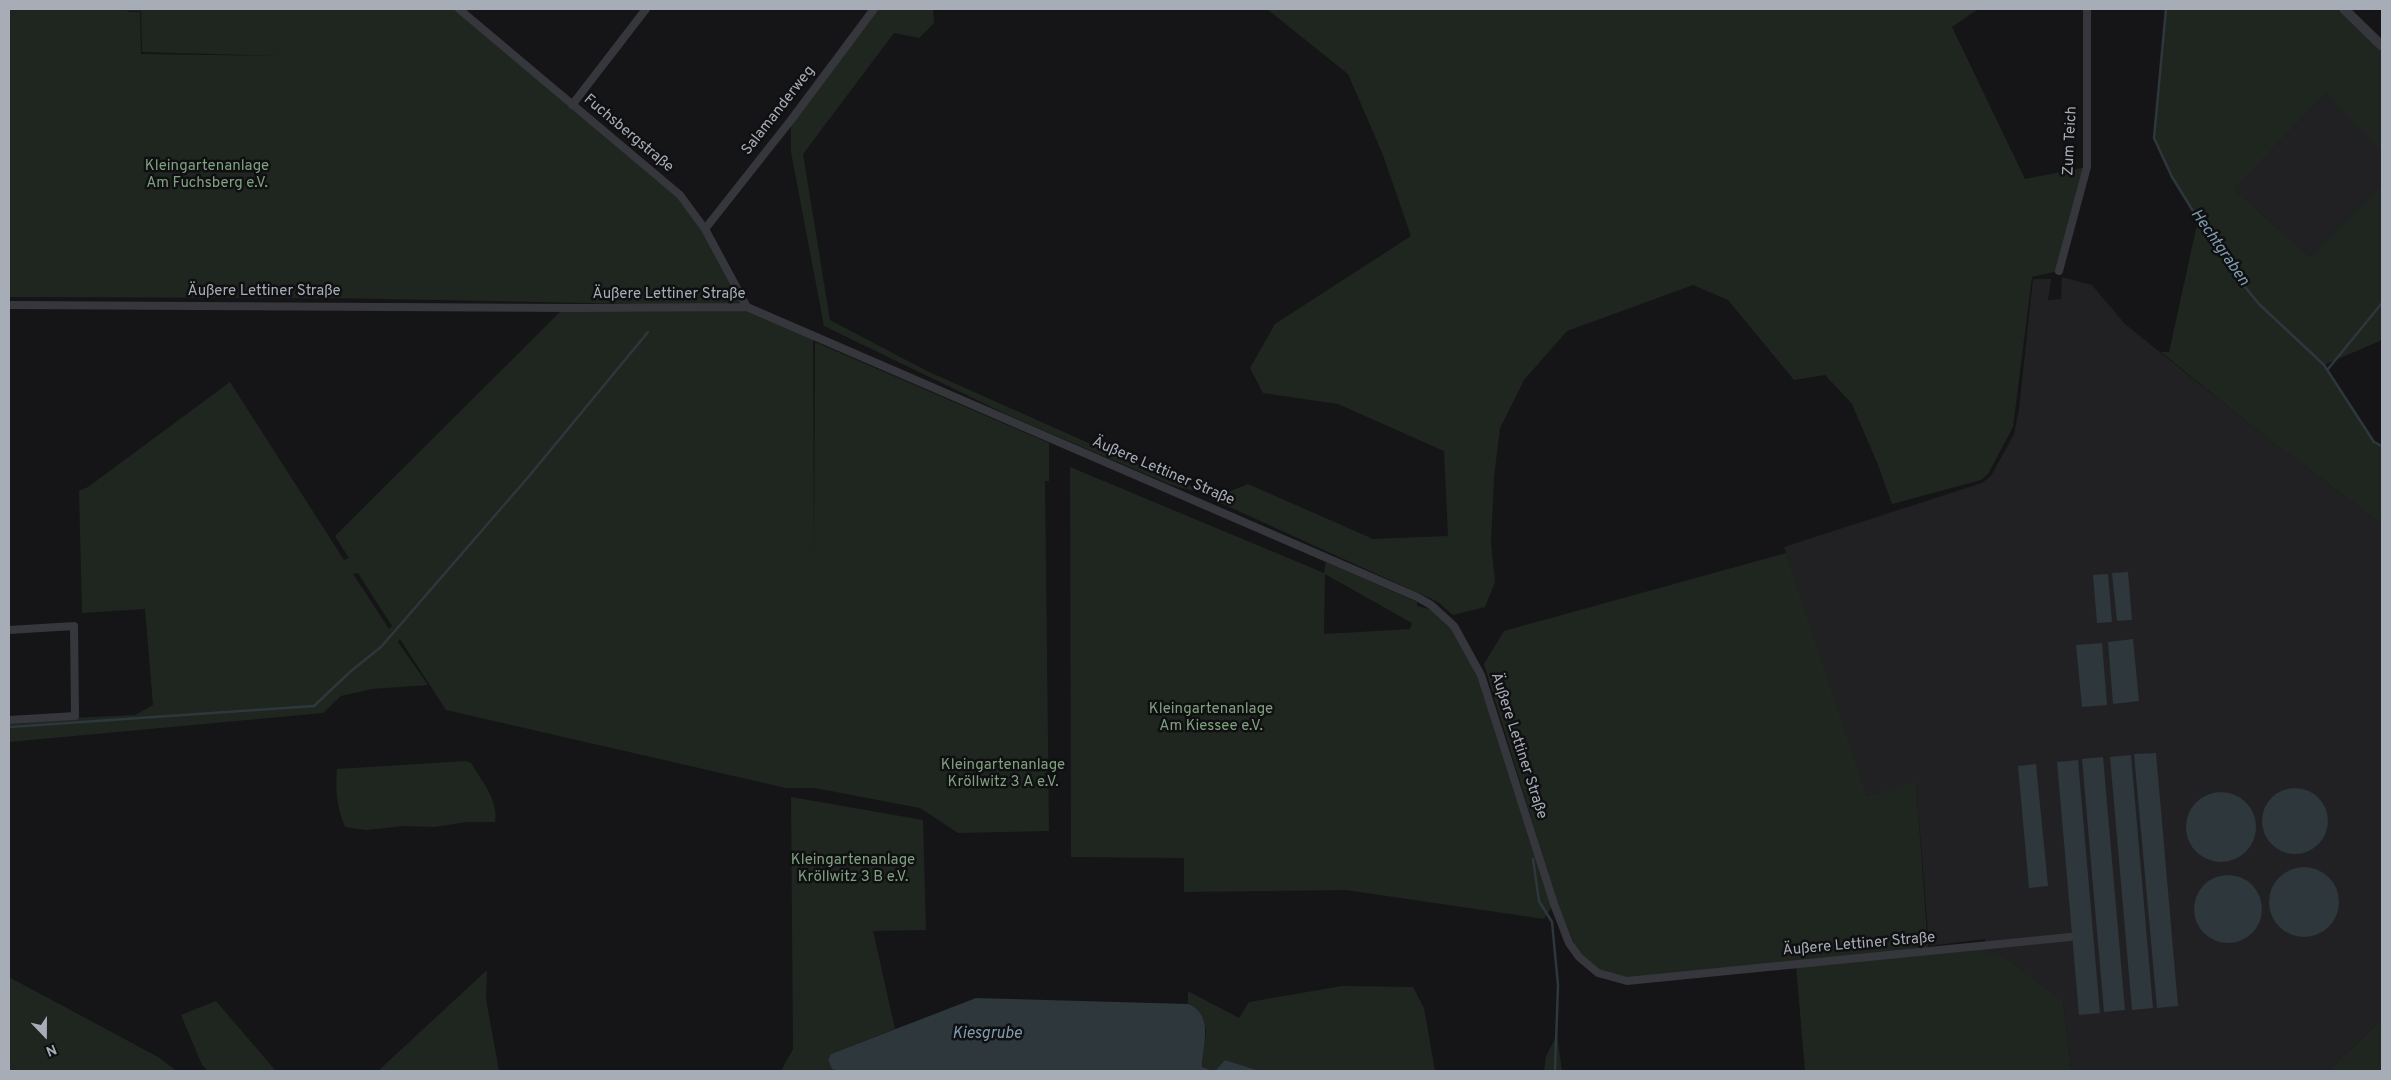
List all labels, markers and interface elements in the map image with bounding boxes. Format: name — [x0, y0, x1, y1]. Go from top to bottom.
street label: Salamanderweg — [739, 63, 819, 159]
street label: Fuchsbergstraße — [579, 91, 677, 177]
street label: Zum Teich — [2060, 106, 2082, 176]
park label: Kleingartenanlage Am Fuchsberg e.V. — [145, 158, 269, 193]
water label: Hechtgraben — [2186, 206, 2252, 290]
street label: Äußere Lettiner Straße — [188, 283, 340, 301]
street label: Äußere Lettiner Straße — [593, 286, 745, 304]
street label: Äußere Lettiner Straße — [1089, 434, 1237, 510]
street label: Äußere Lettiner Straße — [1486, 670, 1550, 822]
park label: Kleingartenanlage Am Kiessee e.V. — [1149, 701, 1273, 736]
park label: Kleingartenanlage Kröllwitz 3 A e.V. — [941, 757, 1065, 792]
park label: Kleingartenanlage Kröllwitz 3 B e.V. — [791, 852, 915, 887]
street label: Äußere Lettiner Straße — [1782, 929, 1936, 961]
north arrow — [20, 1010, 70, 1060]
water label: Kiesgrube — [952, 1025, 1022, 1045]
text: N — [43, 1040, 59, 1059]

